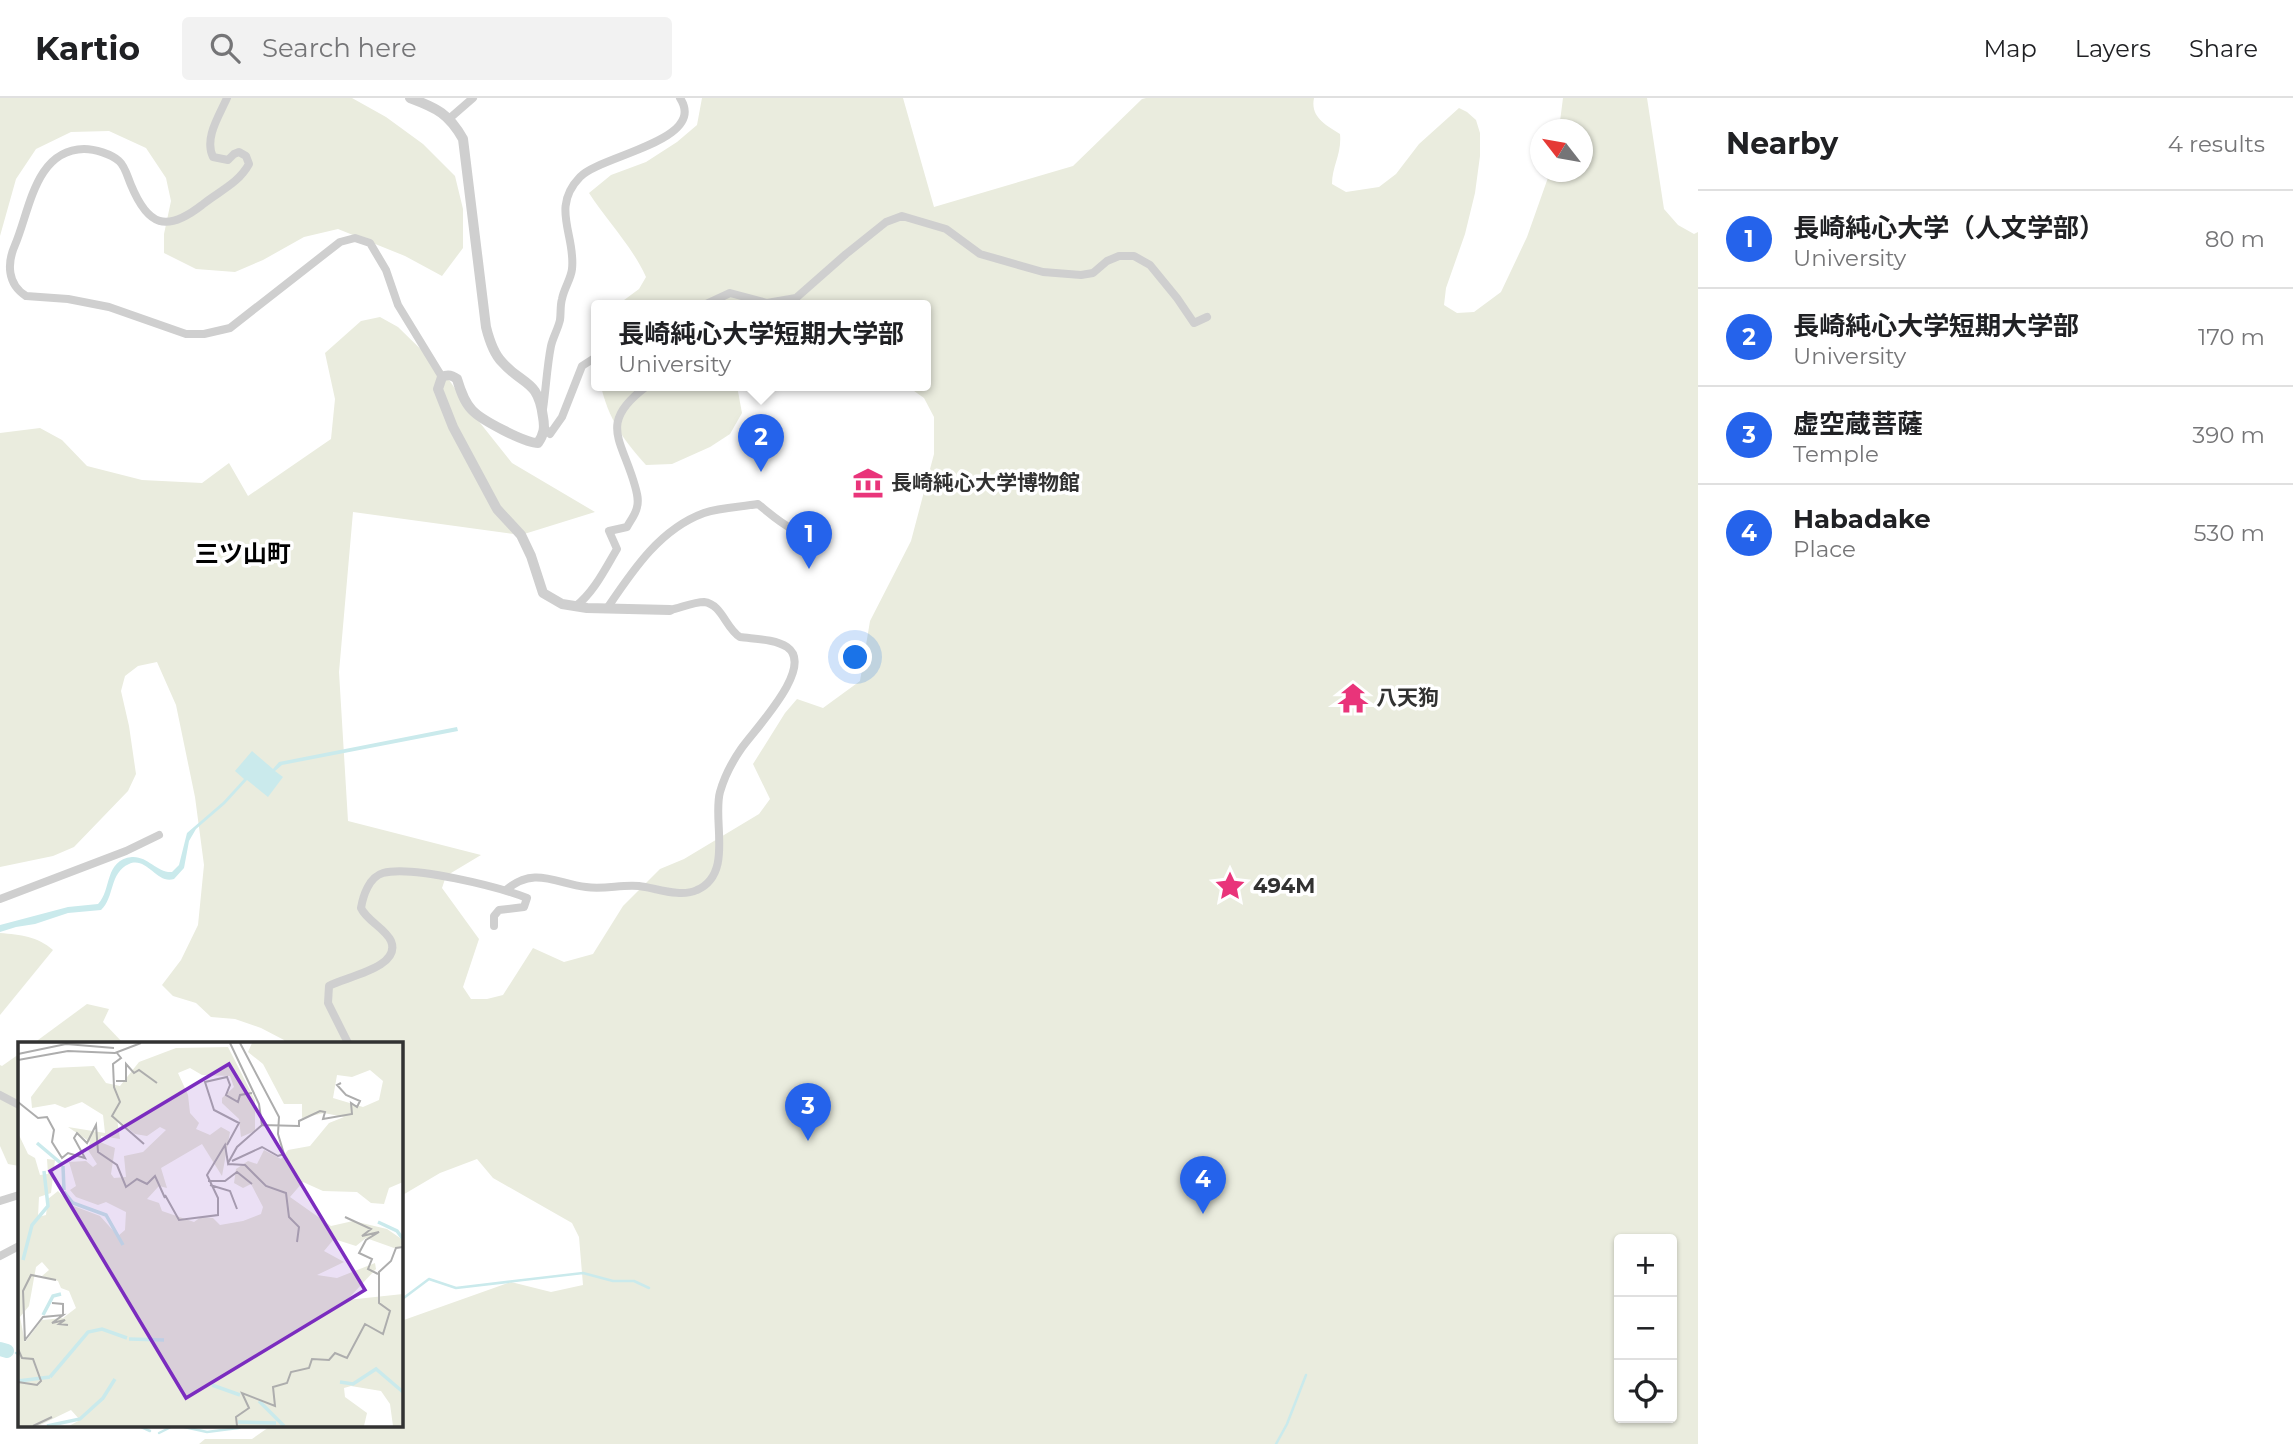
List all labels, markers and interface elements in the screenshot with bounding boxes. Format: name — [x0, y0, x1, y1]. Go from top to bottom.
search box — [182, 17, 672, 80]
text: Kartio — [35, 28, 140, 68]
icon: search — [206, 29, 244, 67]
text: Search here — [262, 32, 417, 64]
text: Map — [1983, 34, 2037, 63]
text: Layers — [2075, 34, 2151, 63]
text: Share — [2189, 34, 2258, 63]
north arrow — [1530, 119, 1593, 182]
text: Nearby — [1726, 125, 1838, 162]
text: 4 results — [2168, 130, 2265, 158]
text: 長崎純心大学（人文学部） — [1793, 212, 2105, 244]
text: 1 — [1744, 225, 1754, 253]
text: 80 m — [2205, 225, 2265, 253]
text: University — [1793, 244, 1906, 272]
popup — [591, 300, 931, 391]
text: 長崎純心大学短期大学部 — [1793, 310, 2079, 342]
text: 長崎純心大学短期大学部 — [618, 318, 904, 350]
text: 2 — [1742, 323, 1756, 351]
text: 170 m — [2198, 323, 2265, 351]
text: University — [1793, 342, 1906, 370]
text: University — [618, 350, 731, 378]
text: 虚空蔵菩薩 — [1793, 408, 1923, 440]
pin: 2 — [738, 414, 784, 472]
text: 3 — [1742, 421, 1756, 449]
text: 390 m — [2192, 421, 2265, 449]
text: Temple — [1793, 440, 1879, 468]
museum icon: 長崎純心大学博物館 — [851, 466, 885, 500]
place label: 長崎純心大学博物館 — [891, 470, 1080, 495]
text: Habadake — [1793, 503, 1931, 535]
pin: 1 — [786, 511, 832, 569]
text: 4 — [1741, 519, 1757, 547]
text: 530 m — [2193, 519, 2265, 547]
text: Place — [1793, 535, 1856, 563]
district label: 三ツ山町 — [195, 539, 291, 568]
your location — [838, 640, 872, 674]
temple icon: 八天狗 — [1336, 681, 1370, 715]
place label: 八天狗 — [1376, 685, 1439, 710]
place icon: 494M — [1213, 869, 1247, 903]
place label: 494M — [1253, 873, 1315, 898]
inset map — [18, 1042, 402, 1426]
pin: 3 — [785, 1083, 831, 1141]
pin: 4 — [1180, 1156, 1226, 1214]
map controls — [1614, 1234, 1677, 1423]
button: + — [1614, 1234, 1677, 1297]
button: − — [1614, 1297, 1677, 1360]
button: locate — [1614, 1360, 1677, 1423]

